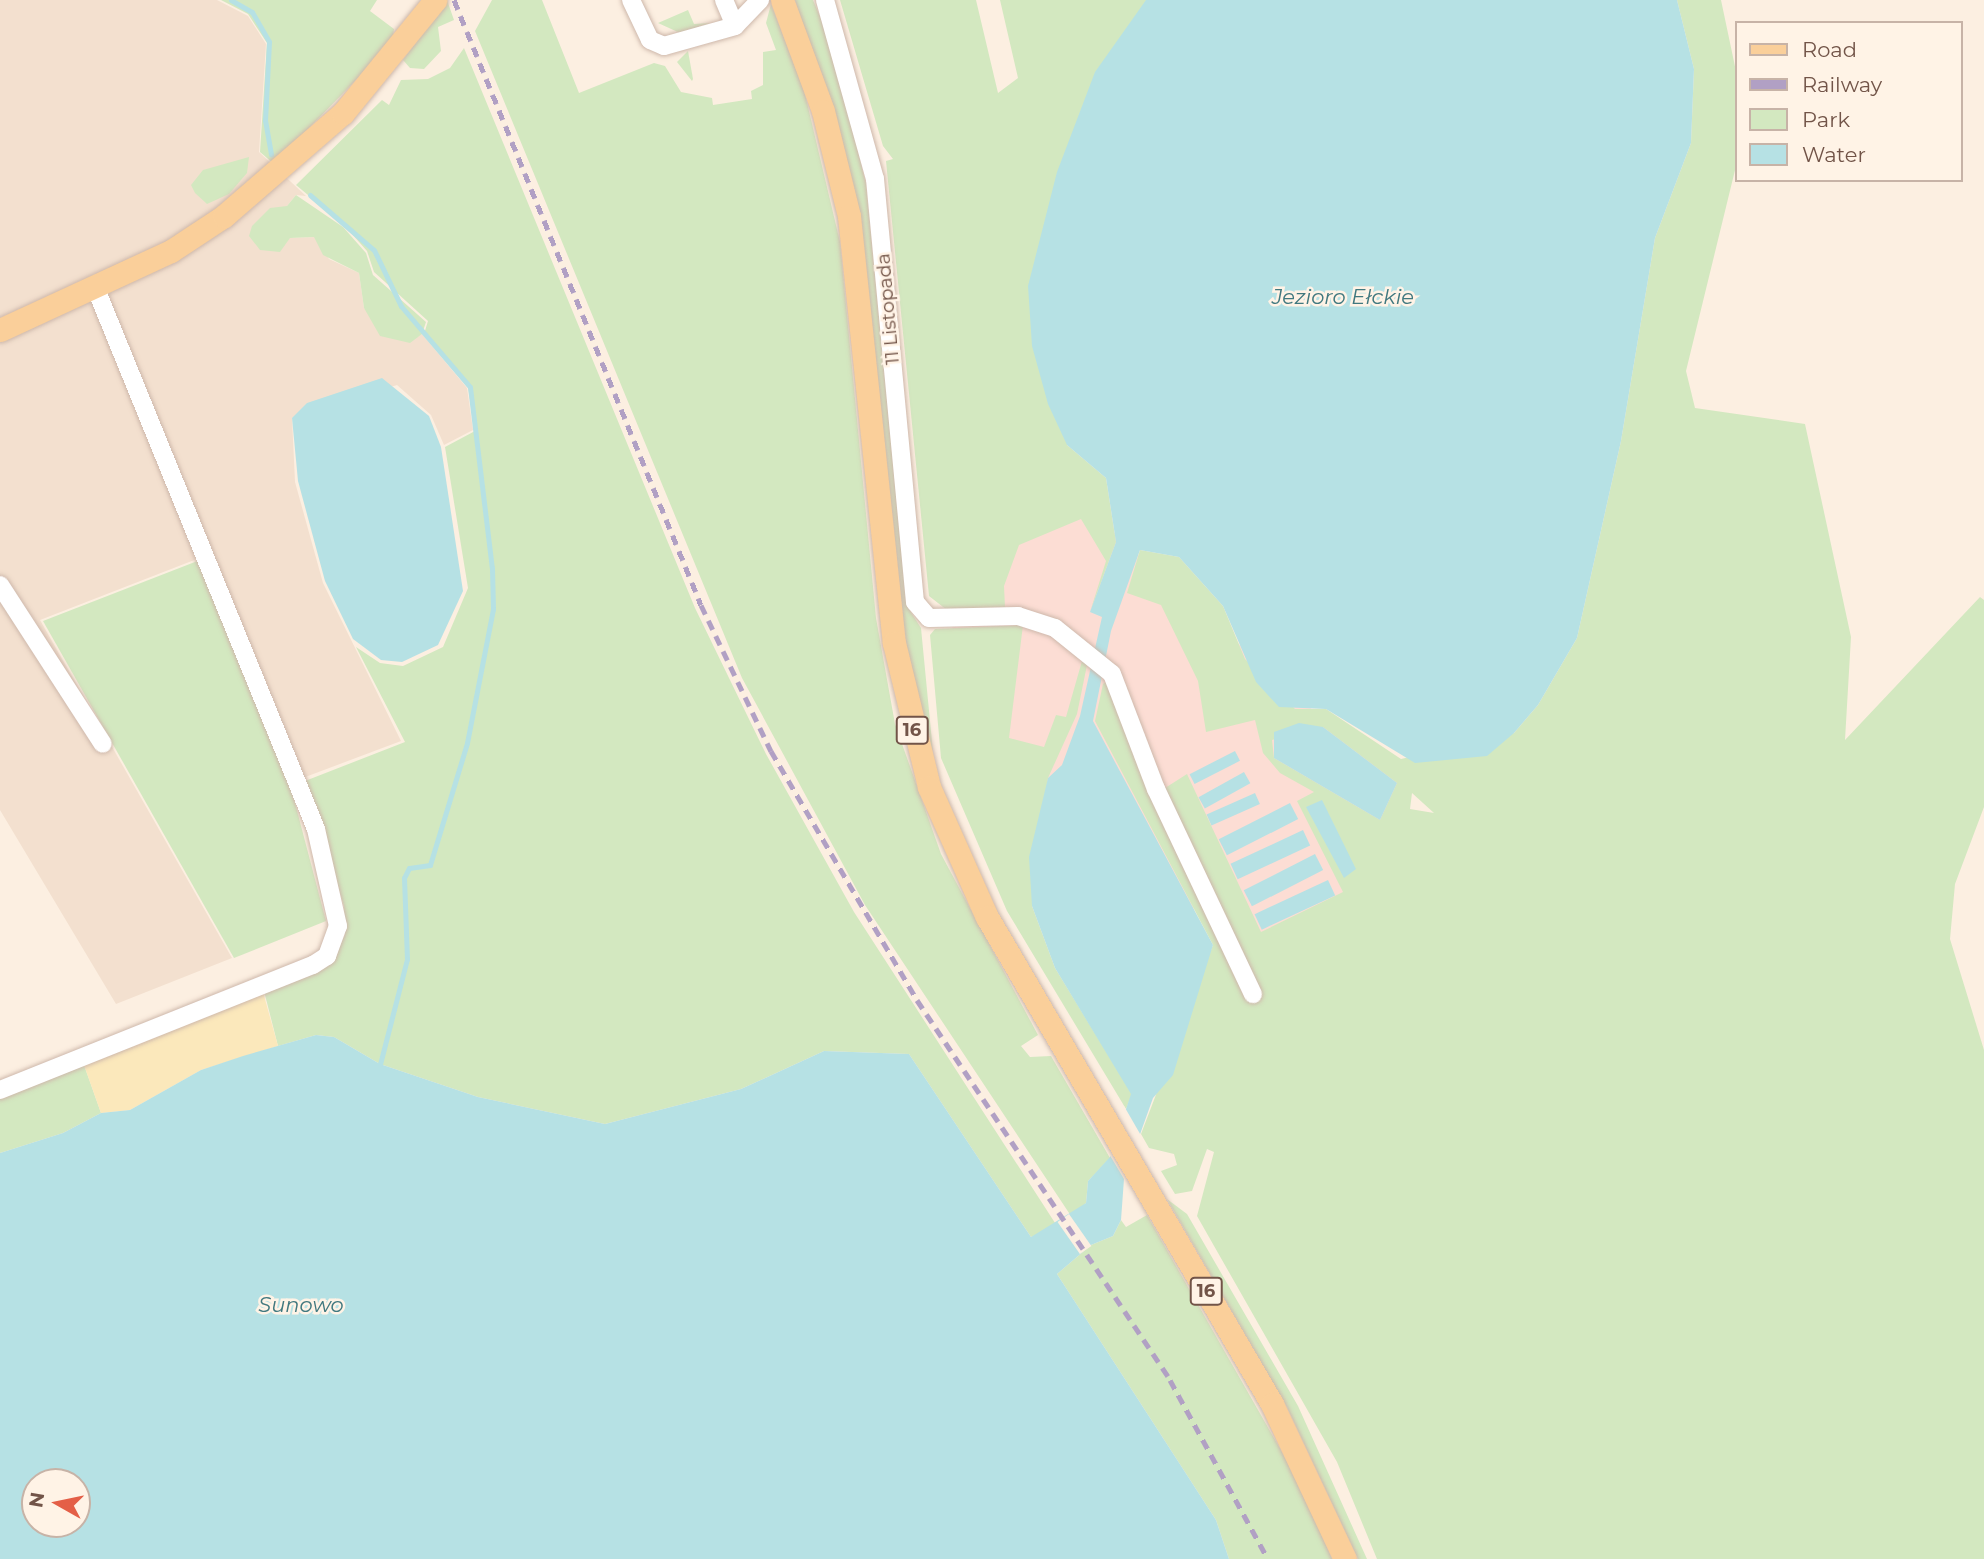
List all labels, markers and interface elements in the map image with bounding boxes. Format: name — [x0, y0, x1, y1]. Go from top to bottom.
legend — [1736, 21, 1963, 182]
text: Road — [1802, 37, 1857, 62]
text: Railway — [1802, 72, 1882, 97]
text: Park — [1802, 107, 1850, 132]
text: Water — [1802, 142, 1866, 167]
street label: 11 Listopada — [872, 252, 904, 366]
water label: Jezioro Ełckie — [1272, 284, 1414, 310]
road number: 16 — [894, 716, 930, 744]
road number: 16 — [1188, 1276, 1224, 1306]
water label: Sunowo — [258, 1292, 344, 1318]
north arrow — [21, 1468, 91, 1538]
text: N — [24, 1491, 49, 1509]

